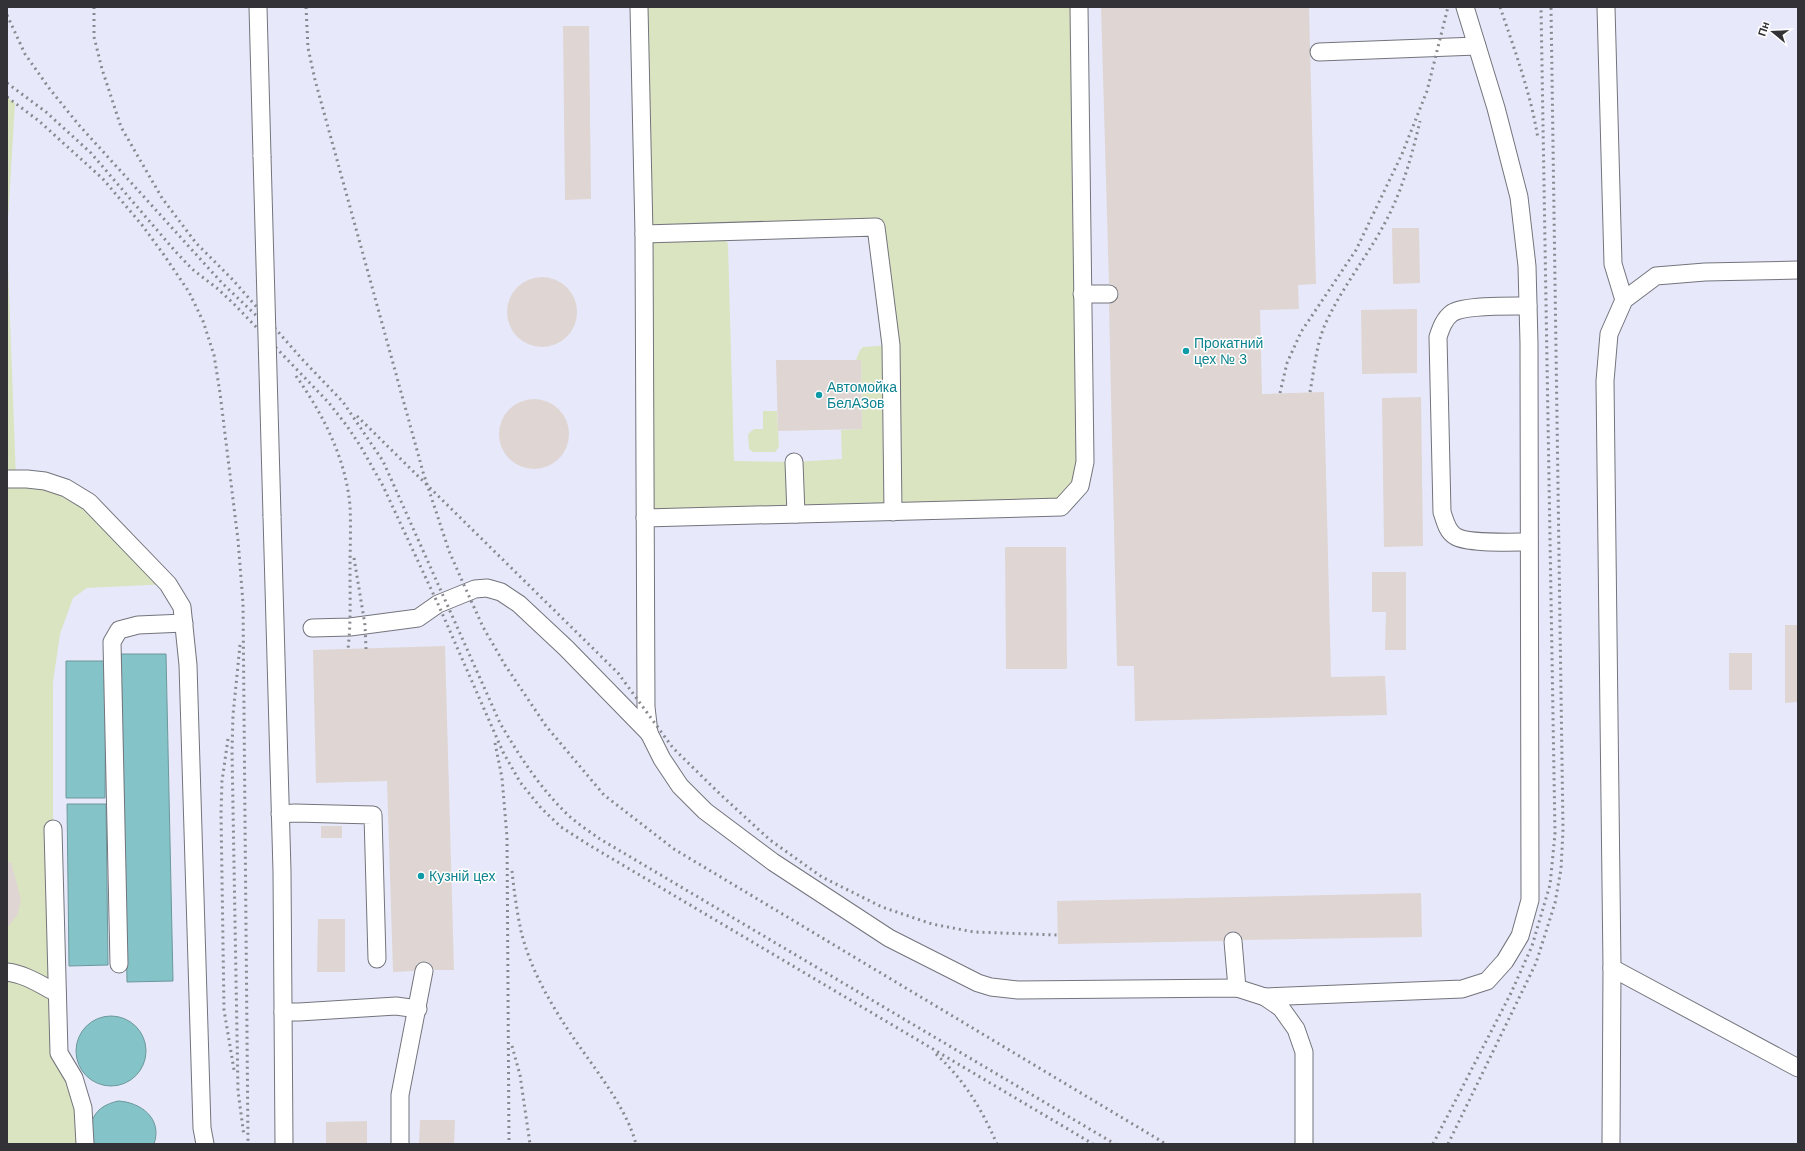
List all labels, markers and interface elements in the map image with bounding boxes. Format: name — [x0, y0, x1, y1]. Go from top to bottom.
north arrow — [1753, 12, 1793, 52]
text: Пн — [1756, 20, 1771, 38]
place label: Прокатний цех № 3 — [1194, 335, 1263, 367]
marker: Прокатний цех № 3 — [1181, 346, 1191, 356]
place label: Автомойка БелАЗов — [827, 379, 897, 411]
marker: Автомойка БелАЗов — [814, 390, 824, 400]
place label: Кузній цех — [429, 868, 495, 884]
marker: Кузній цех — [416, 871, 426, 881]

